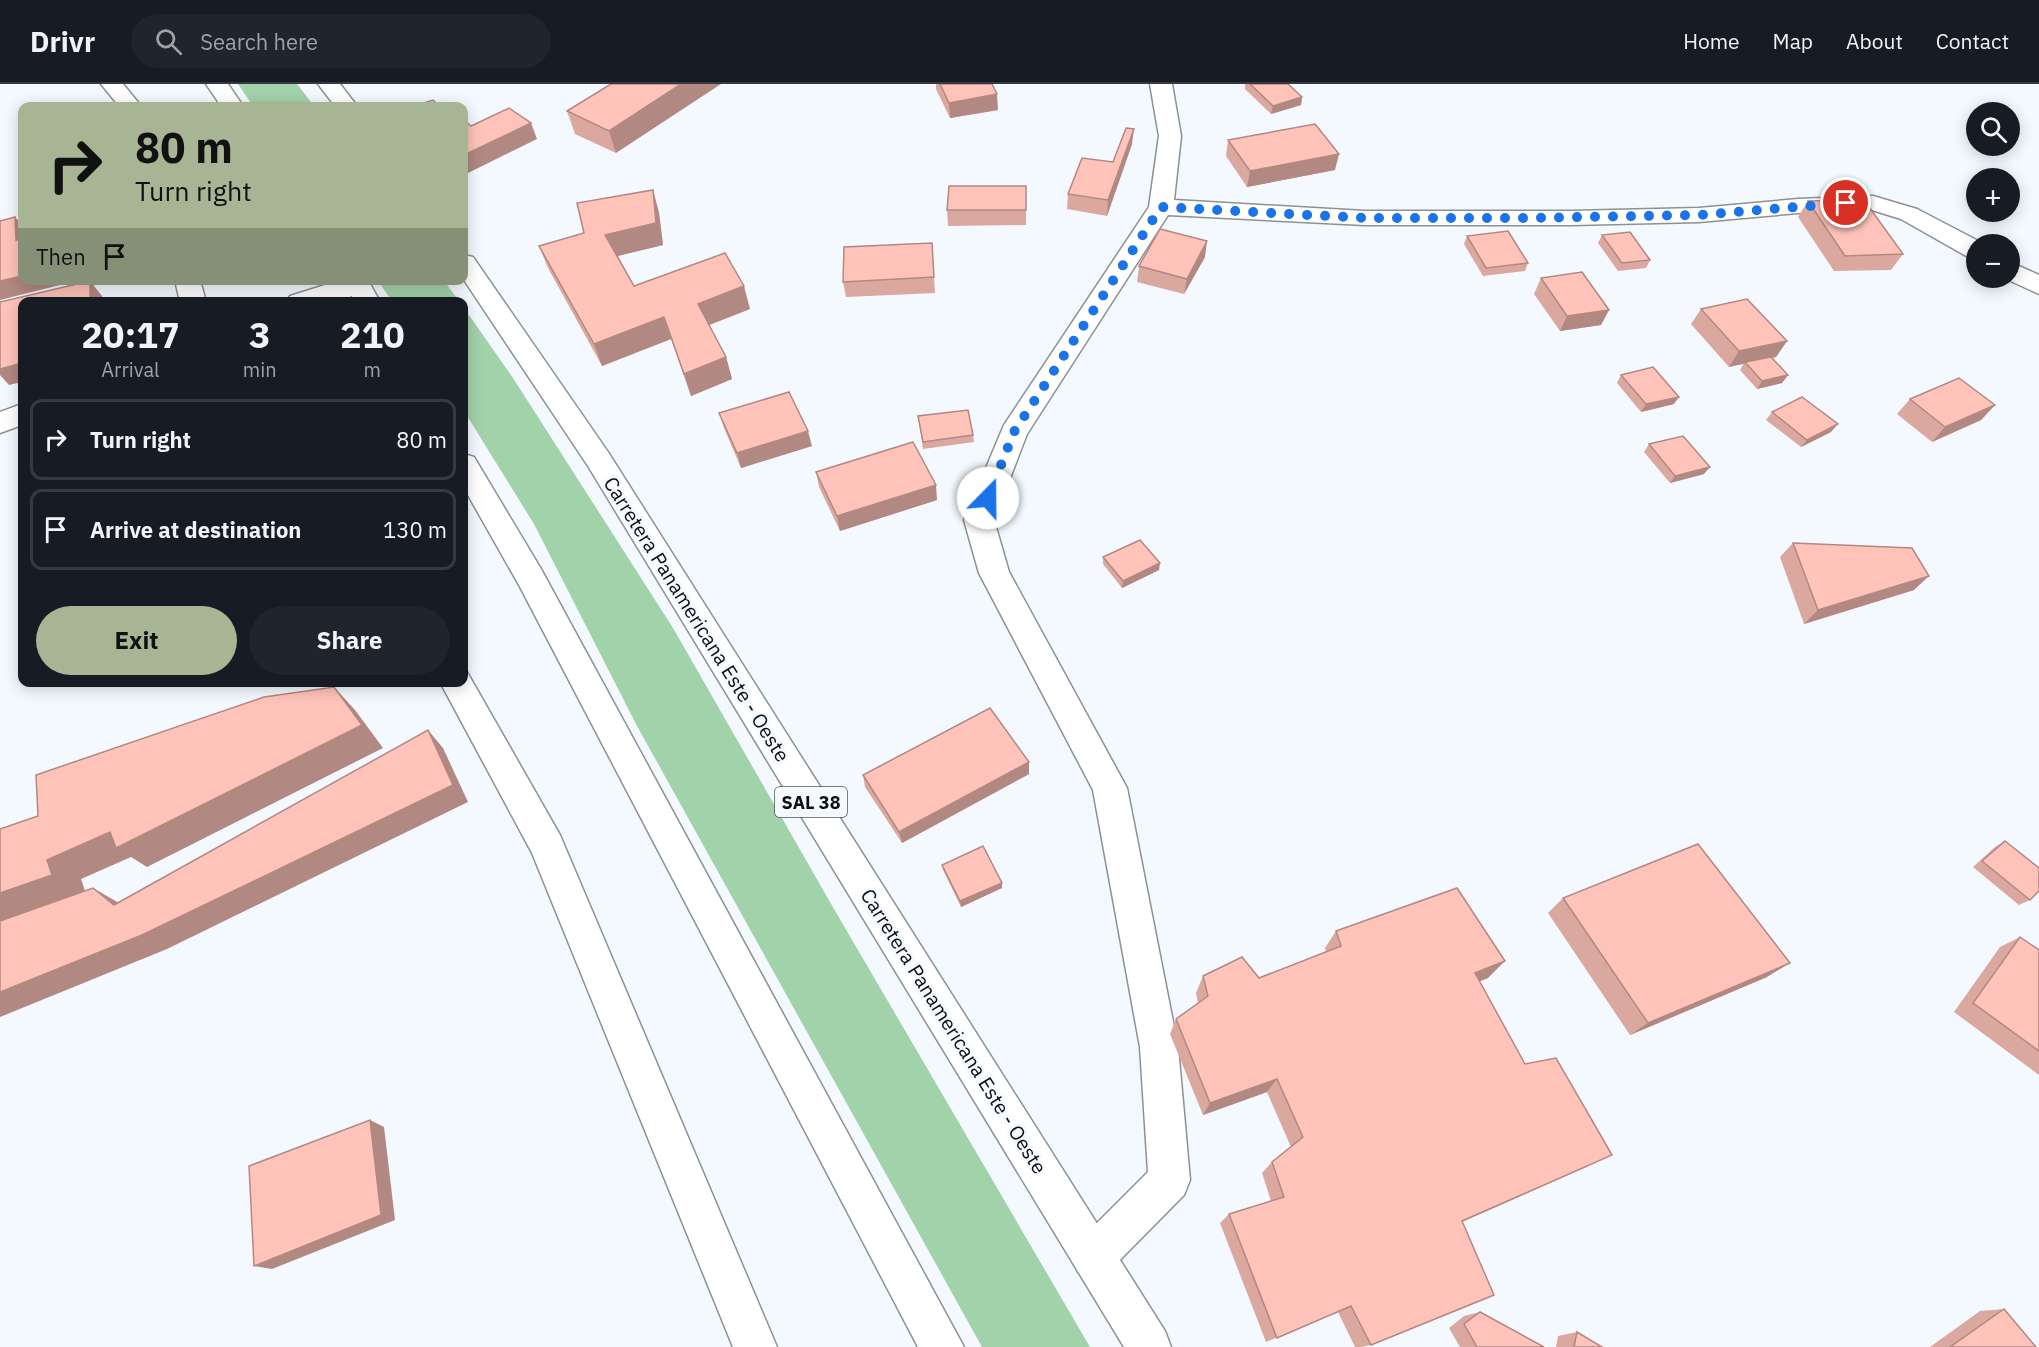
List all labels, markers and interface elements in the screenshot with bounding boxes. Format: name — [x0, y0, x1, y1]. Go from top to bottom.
search box — [131, 14, 551, 68]
text: Drivr — [30, 23, 95, 60]
icon: search — [152, 25, 185, 58]
text: Search here — [200, 27, 318, 56]
text: Home — [1683, 27, 1740, 55]
text: Map — [1773, 27, 1813, 55]
text: About — [1846, 27, 1903, 55]
text: Contact — [1936, 27, 2009, 55]
map controls — [1966, 102, 2020, 288]
button: search — [1966, 102, 2020, 156]
text: 80 m — [135, 120, 233, 175]
icon: right — [36, 126, 114, 204]
button: + — [1966, 168, 2020, 222]
text: Turn right — [135, 173, 252, 208]
pin — [1820, 177, 1871, 228]
icon: arrive — [1829, 186, 1862, 219]
button: − — [1966, 234, 2020, 288]
icon: arrive — [98, 240, 131, 273]
text: Then — [36, 242, 86, 271]
text: 20:17 — [81, 311, 180, 358]
text: 3 — [249, 311, 271, 358]
text: 210 — [340, 311, 405, 358]
text: Arrival — [101, 356, 160, 383]
text: min — [243, 356, 277, 383]
text: m — [364, 356, 381, 383]
icon: right — [39, 423, 72, 456]
text: Turn right — [90, 425, 191, 454]
text: 80 m — [396, 425, 447, 454]
position arrow — [956, 466, 1020, 530]
street label: Carretera Panamericana Este - Oeste — [598, 471, 796, 767]
icon: arrive — [39, 513, 72, 546]
text: Arrive at destination — [90, 515, 301, 544]
text: 130 m — [383, 515, 447, 544]
button: Exit — [36, 606, 237, 675]
button: Share — [249, 606, 450, 675]
road number: SAL 38 — [775, 787, 847, 817]
street label: Carretera Panamericana Este - Oeste — [855, 883, 1053, 1179]

